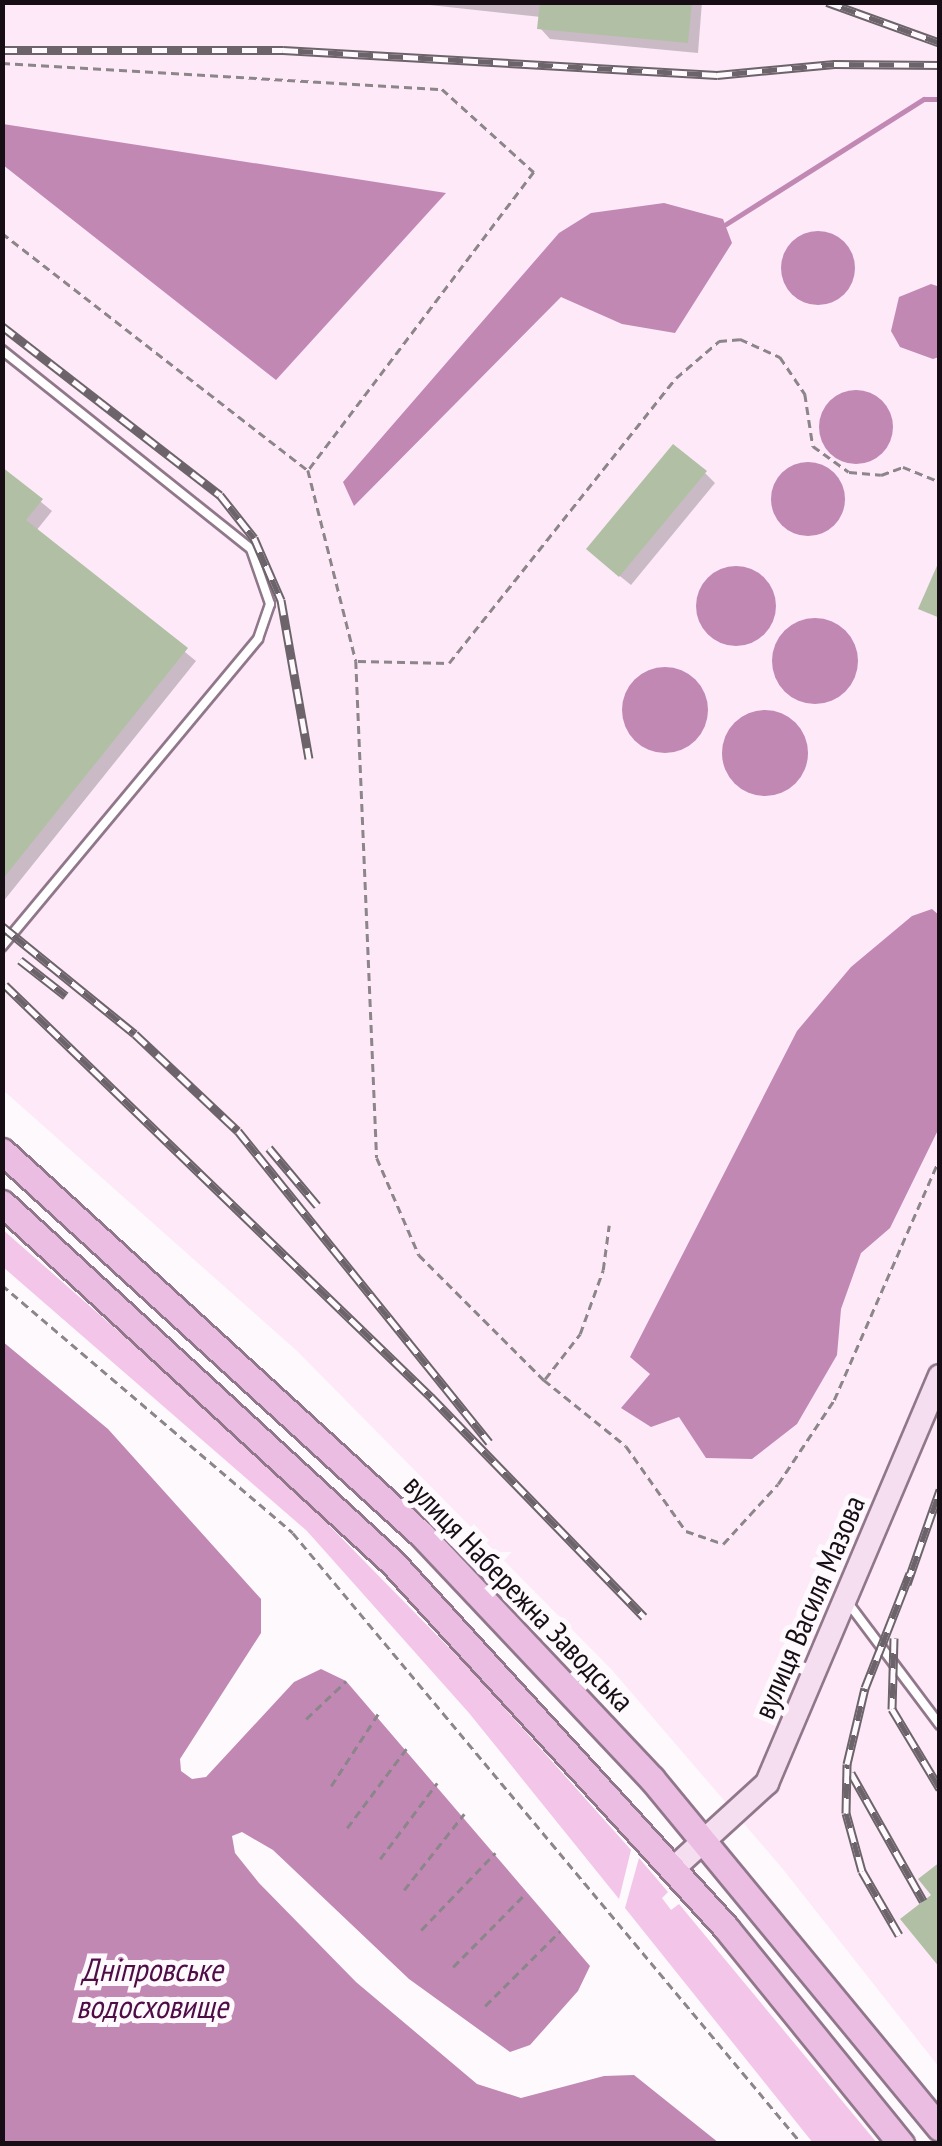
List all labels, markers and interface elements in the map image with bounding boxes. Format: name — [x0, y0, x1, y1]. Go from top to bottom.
street label: вулиця Набережна Заводська — [397, 1467, 641, 1719]
street label: вулиця Василя Мазова — [746, 1490, 872, 1724]
water label: Дніпровське водосховище — [76, 1951, 228, 2026]

